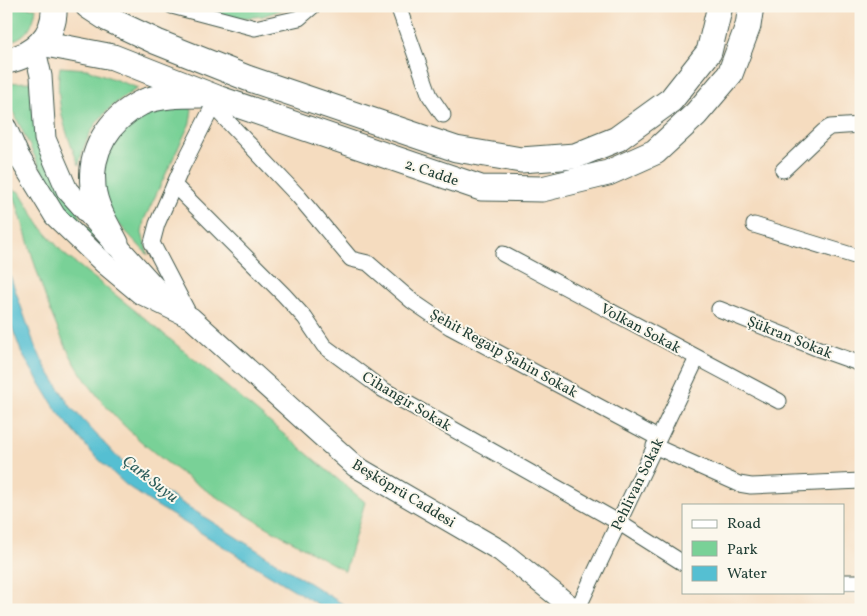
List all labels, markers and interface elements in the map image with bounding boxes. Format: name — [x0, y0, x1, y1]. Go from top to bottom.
street label: 2. Cadde — [402, 154, 461, 192]
street label: Volkan Sokak — [596, 299, 684, 359]
street label: Şehit Regaip Şahin Sokak — [425, 305, 581, 404]
street label: Şükran Sokak — [744, 312, 835, 365]
street label: Cihangir Sokak — [357, 367, 455, 437]
street label: Pehlivan Sokak — [607, 435, 670, 535]
water label: Çark Suyu — [117, 451, 182, 508]
street label: Beşköprü Caddesi — [348, 455, 459, 534]
legend — [682, 504, 844, 594]
text: Road — [727, 514, 761, 535]
text: Park — [727, 540, 758, 561]
text: Water — [727, 564, 767, 585]

